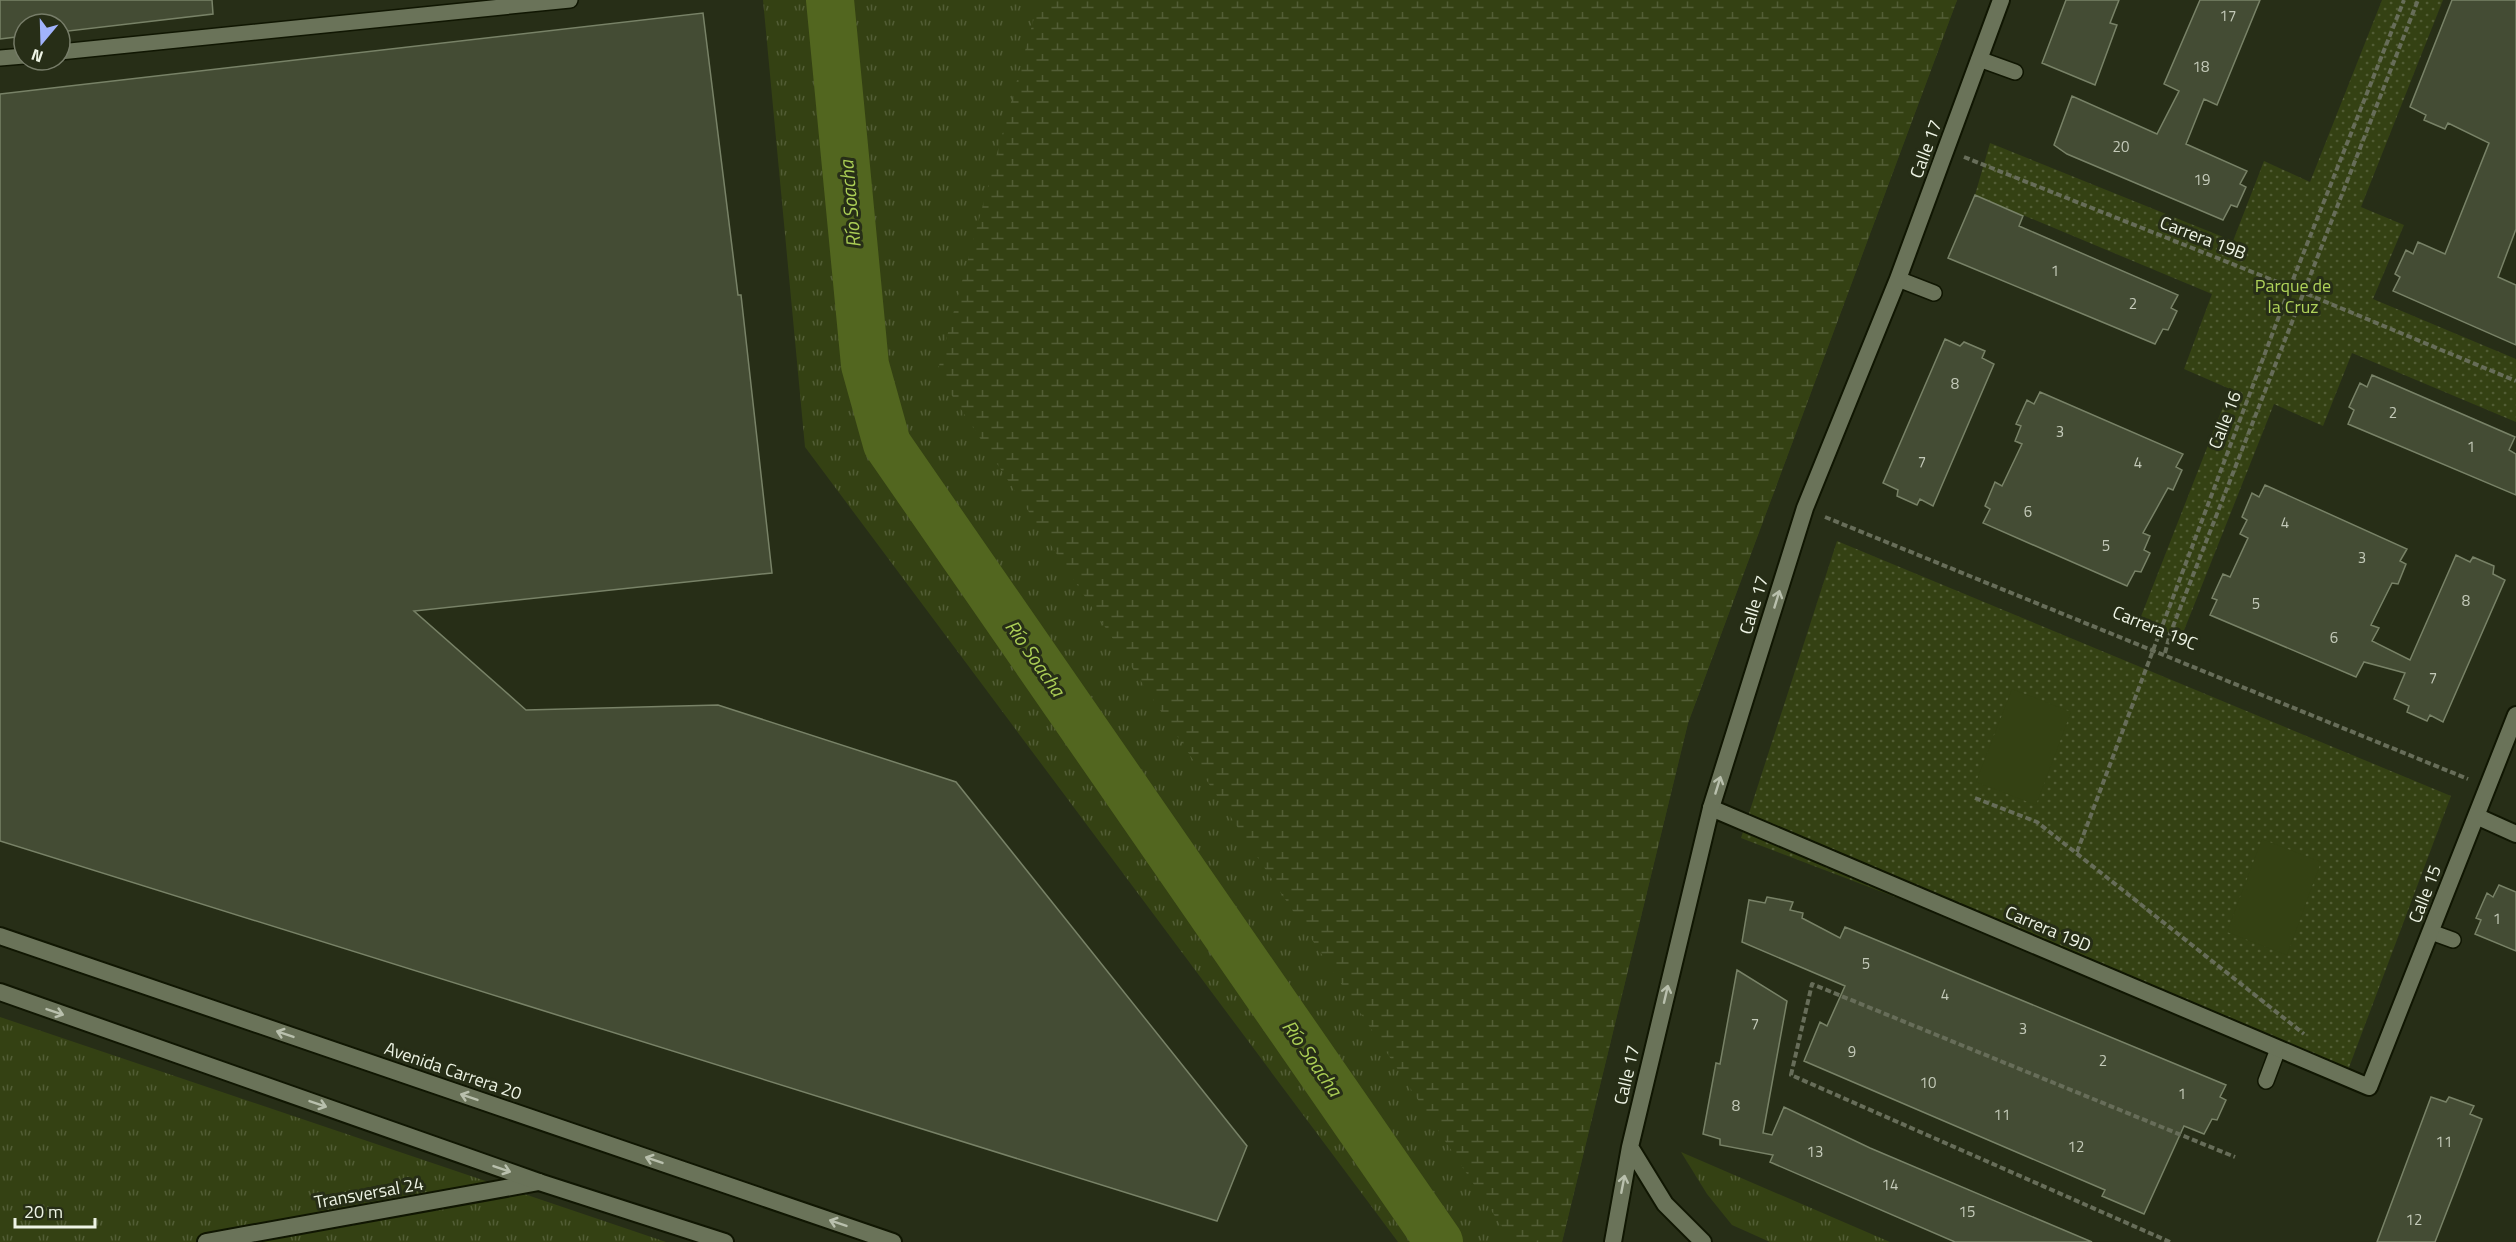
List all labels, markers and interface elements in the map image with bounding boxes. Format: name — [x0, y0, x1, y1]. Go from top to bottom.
house number: 17 — [2220, 4, 2236, 27]
north arrow — [12, 12, 72, 72]
text: N — [28, 43, 46, 69]
house number: 18 — [2193, 55, 2209, 78]
street label: Calle 17 — [1903, 116, 1949, 182]
house number: 20 — [2113, 135, 2129, 158]
water label: Río Soacha — [830, 158, 869, 249]
house number: 19 — [2194, 168, 2210, 191]
street label: Carrera 19B — [2156, 209, 2250, 266]
house number: 1 — [2051, 259, 2059, 282]
park label: Parque de la Cruz — [2255, 272, 2331, 320]
house number: 2 — [2129, 292, 2137, 315]
house number: 8 — [1951, 372, 1959, 395]
street label: Calle 16 — [2201, 387, 2248, 453]
house number: 2 — [2389, 401, 2397, 424]
house number: 3 — [2056, 420, 2064, 443]
house number: 1 — [2467, 435, 2475, 458]
house number: 7 — [1918, 450, 1926, 473]
house number: 4 — [2134, 451, 2142, 474]
house number: 6 — [2024, 500, 2032, 523]
house number: 4 — [2281, 511, 2289, 534]
house number: 5 — [2102, 534, 2110, 557]
house number: 3 — [2358, 546, 2366, 569]
street label: Calle 17 — [1732, 572, 1775, 638]
house number: 8 — [2462, 589, 2470, 612]
one-way arrow — [1772, 590, 1783, 609]
house number: 5 — [2252, 592, 2260, 615]
street label: Carrera 19C — [2109, 598, 2202, 657]
water label: Río Soacha — [998, 613, 1074, 703]
house number: 6 — [2330, 626, 2338, 649]
house number: 7 — [2429, 666, 2437, 689]
one-way arrow — [1713, 776, 1724, 795]
street label: Calle 15 — [2401, 861, 2448, 927]
street label: Carrera 19D — [2001, 898, 2095, 959]
house number: 1 — [2493, 907, 2501, 930]
house number: 5 — [1862, 952, 1870, 975]
house number: 4 — [1941, 983, 1949, 1006]
one-way arrow — [1661, 985, 1673, 1004]
one-way arrow — [45, 1007, 64, 1018]
house number: 7 — [1751, 1012, 1759, 1035]
water label: Río Soacha — [1275, 1013, 1351, 1103]
house number: 3 — [2019, 1017, 2027, 1040]
one-way arrow — [276, 1027, 295, 1038]
street label: Avenida Carrera 20 — [381, 1034, 525, 1107]
house number: 9 — [1848, 1040, 1856, 1063]
street label: Calle 17 — [1607, 1042, 1646, 1107]
house number: 2 — [2099, 1049, 2107, 1072]
house number: 10 — [1920, 1071, 1936, 1094]
house number: 1 — [2178, 1082, 2186, 1105]
one-way arrow — [460, 1090, 479, 1101]
house number: 8 — [1732, 1094, 1740, 1117]
one-way arrow — [308, 1100, 327, 1111]
house number: 11 — [1994, 1103, 2010, 1126]
house number: 11 — [2436, 1130, 2452, 1153]
house number: 12 — [2068, 1135, 2084, 1158]
house number: 13 — [1807, 1140, 1823, 1163]
one-way arrow — [645, 1154, 664, 1165]
one-way arrow — [492, 1164, 511, 1175]
street label: Transversal 24 — [312, 1170, 426, 1215]
house number: 14 — [1882, 1173, 1898, 1196]
one-way arrow — [1618, 1175, 1629, 1195]
scale bar — [15, 1191, 94, 1229]
text: 20 m — [24, 1198, 63, 1225]
house number: 15 — [1959, 1200, 1975, 1223]
house number: 12 — [2406, 1208, 2422, 1231]
one-way arrow — [829, 1217, 848, 1228]

